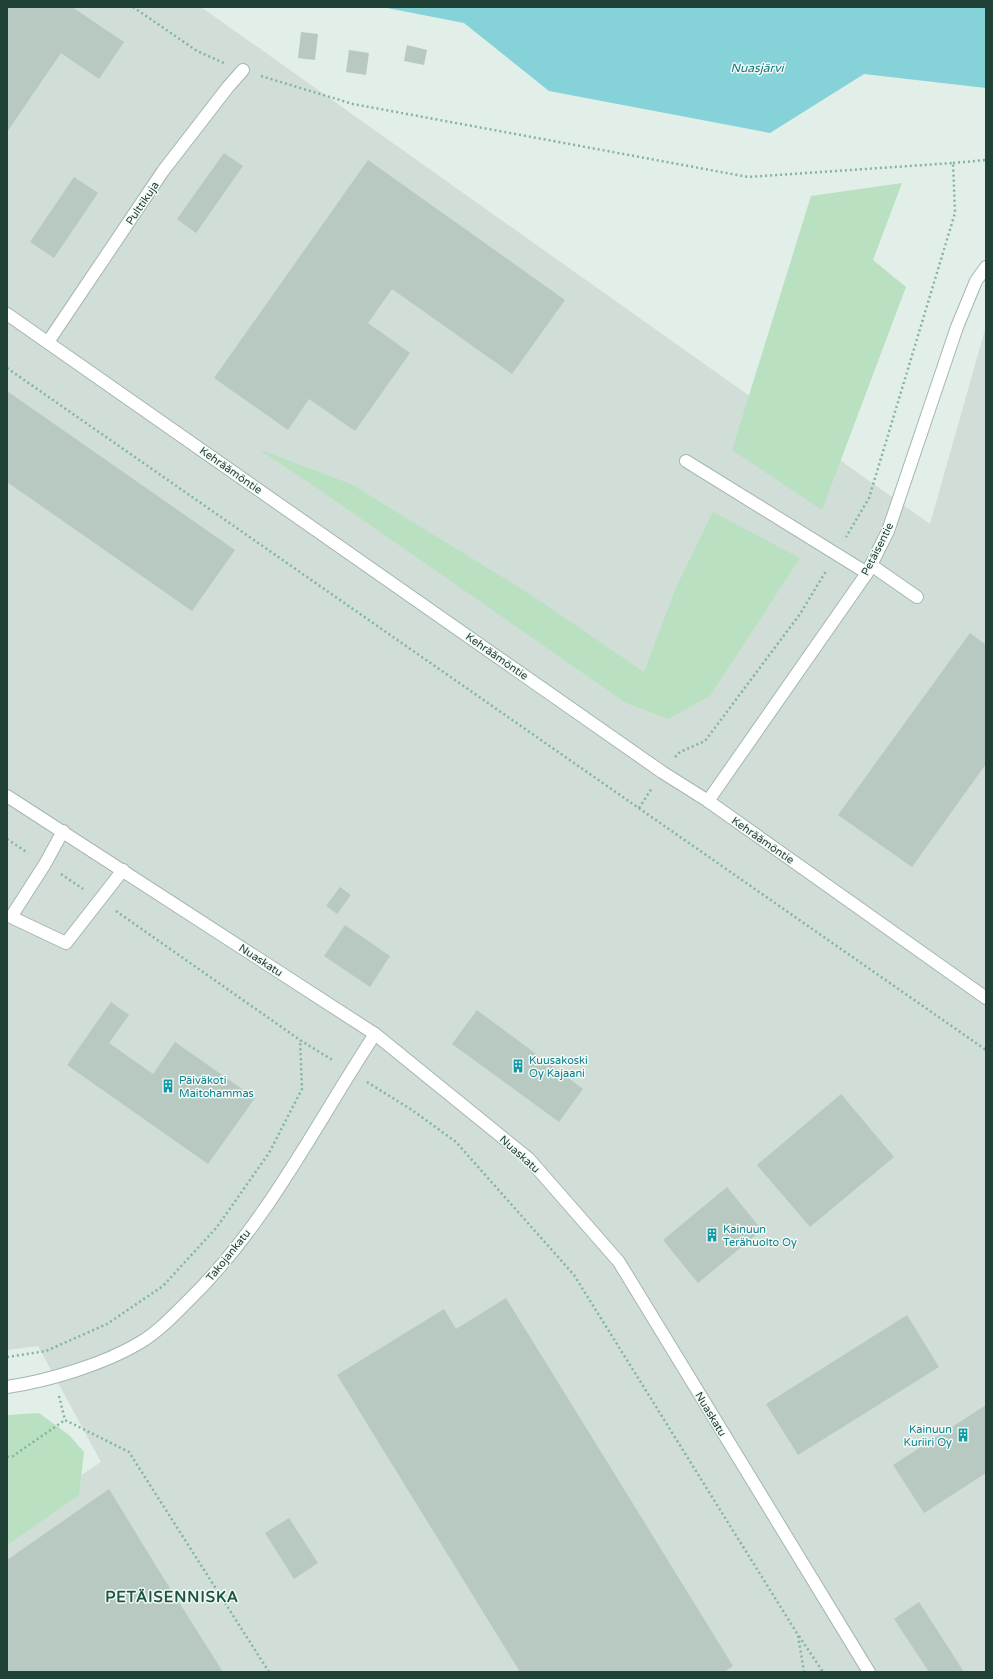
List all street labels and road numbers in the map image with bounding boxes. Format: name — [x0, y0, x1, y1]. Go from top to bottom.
street label: Pulttikuja — [123, 179, 162, 227]
street label: Kehräämöntie — [197, 444, 265, 497]
street label: Petäisentie — [859, 521, 896, 578]
street label: Kehräämöntie — [463, 630, 531, 683]
street label: Kehräämöntie — [729, 814, 797, 867]
street label: Nuaskatu — [236, 941, 285, 979]
street label: Nuaskatu — [497, 1133, 542, 1176]
street label: Takojankatu — [203, 1227, 253, 1284]
street label: Nuaskatu — [692, 1390, 729, 1439]

